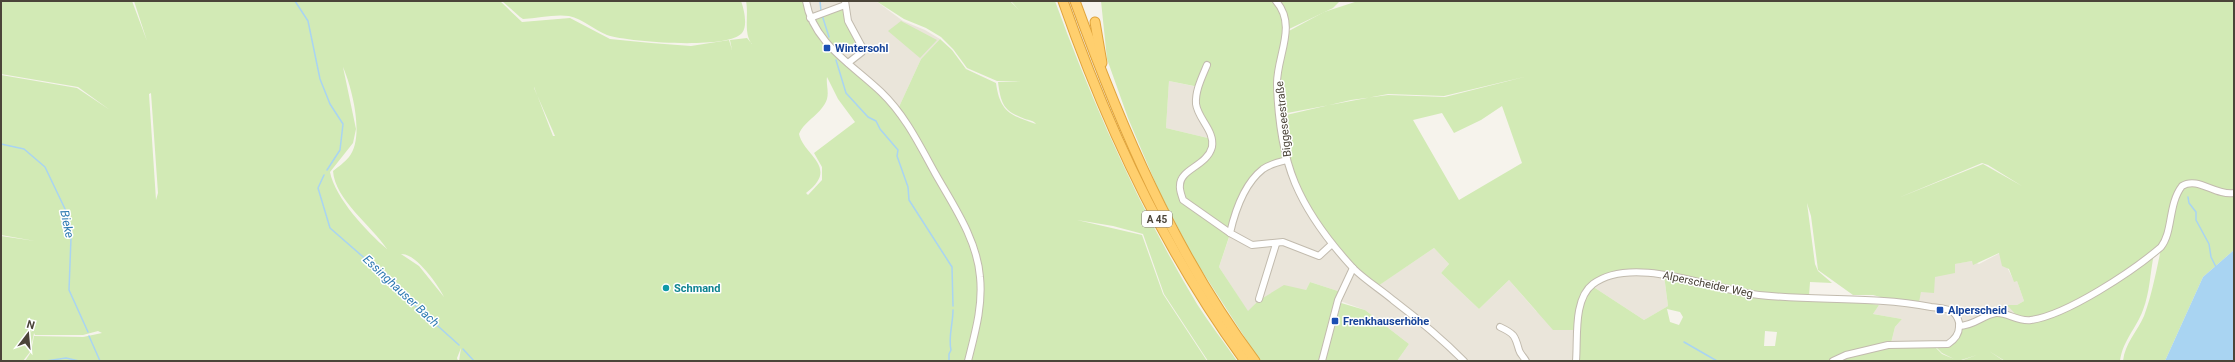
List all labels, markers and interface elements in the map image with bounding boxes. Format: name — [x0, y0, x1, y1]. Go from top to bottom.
place label: Wintersohl — [835, 42, 888, 55]
marker: Wintersohl — [822, 43, 832, 53]
street label: Biggeseestraße — [1273, 80, 1294, 158]
water label: Bieke — [57, 209, 77, 239]
road number: A 45 — [1142, 211, 1172, 227]
water label: Essinghauser Bach — [360, 252, 442, 330]
street label: Alperscheider Weg — [1662, 269, 1754, 300]
place label: Schmand — [674, 282, 720, 295]
marker: Schmand — [661, 283, 671, 293]
place label: Alperscheid — [1948, 304, 2007, 317]
marker: Alperscheid — [1935, 305, 1945, 315]
north arrow — [8, 314, 48, 354]
place label: Frenkhauserhöhe — [1343, 315, 1429, 328]
marker: Frenkhauserhöhe — [1330, 316, 1340, 326]
text: N — [25, 318, 36, 332]

